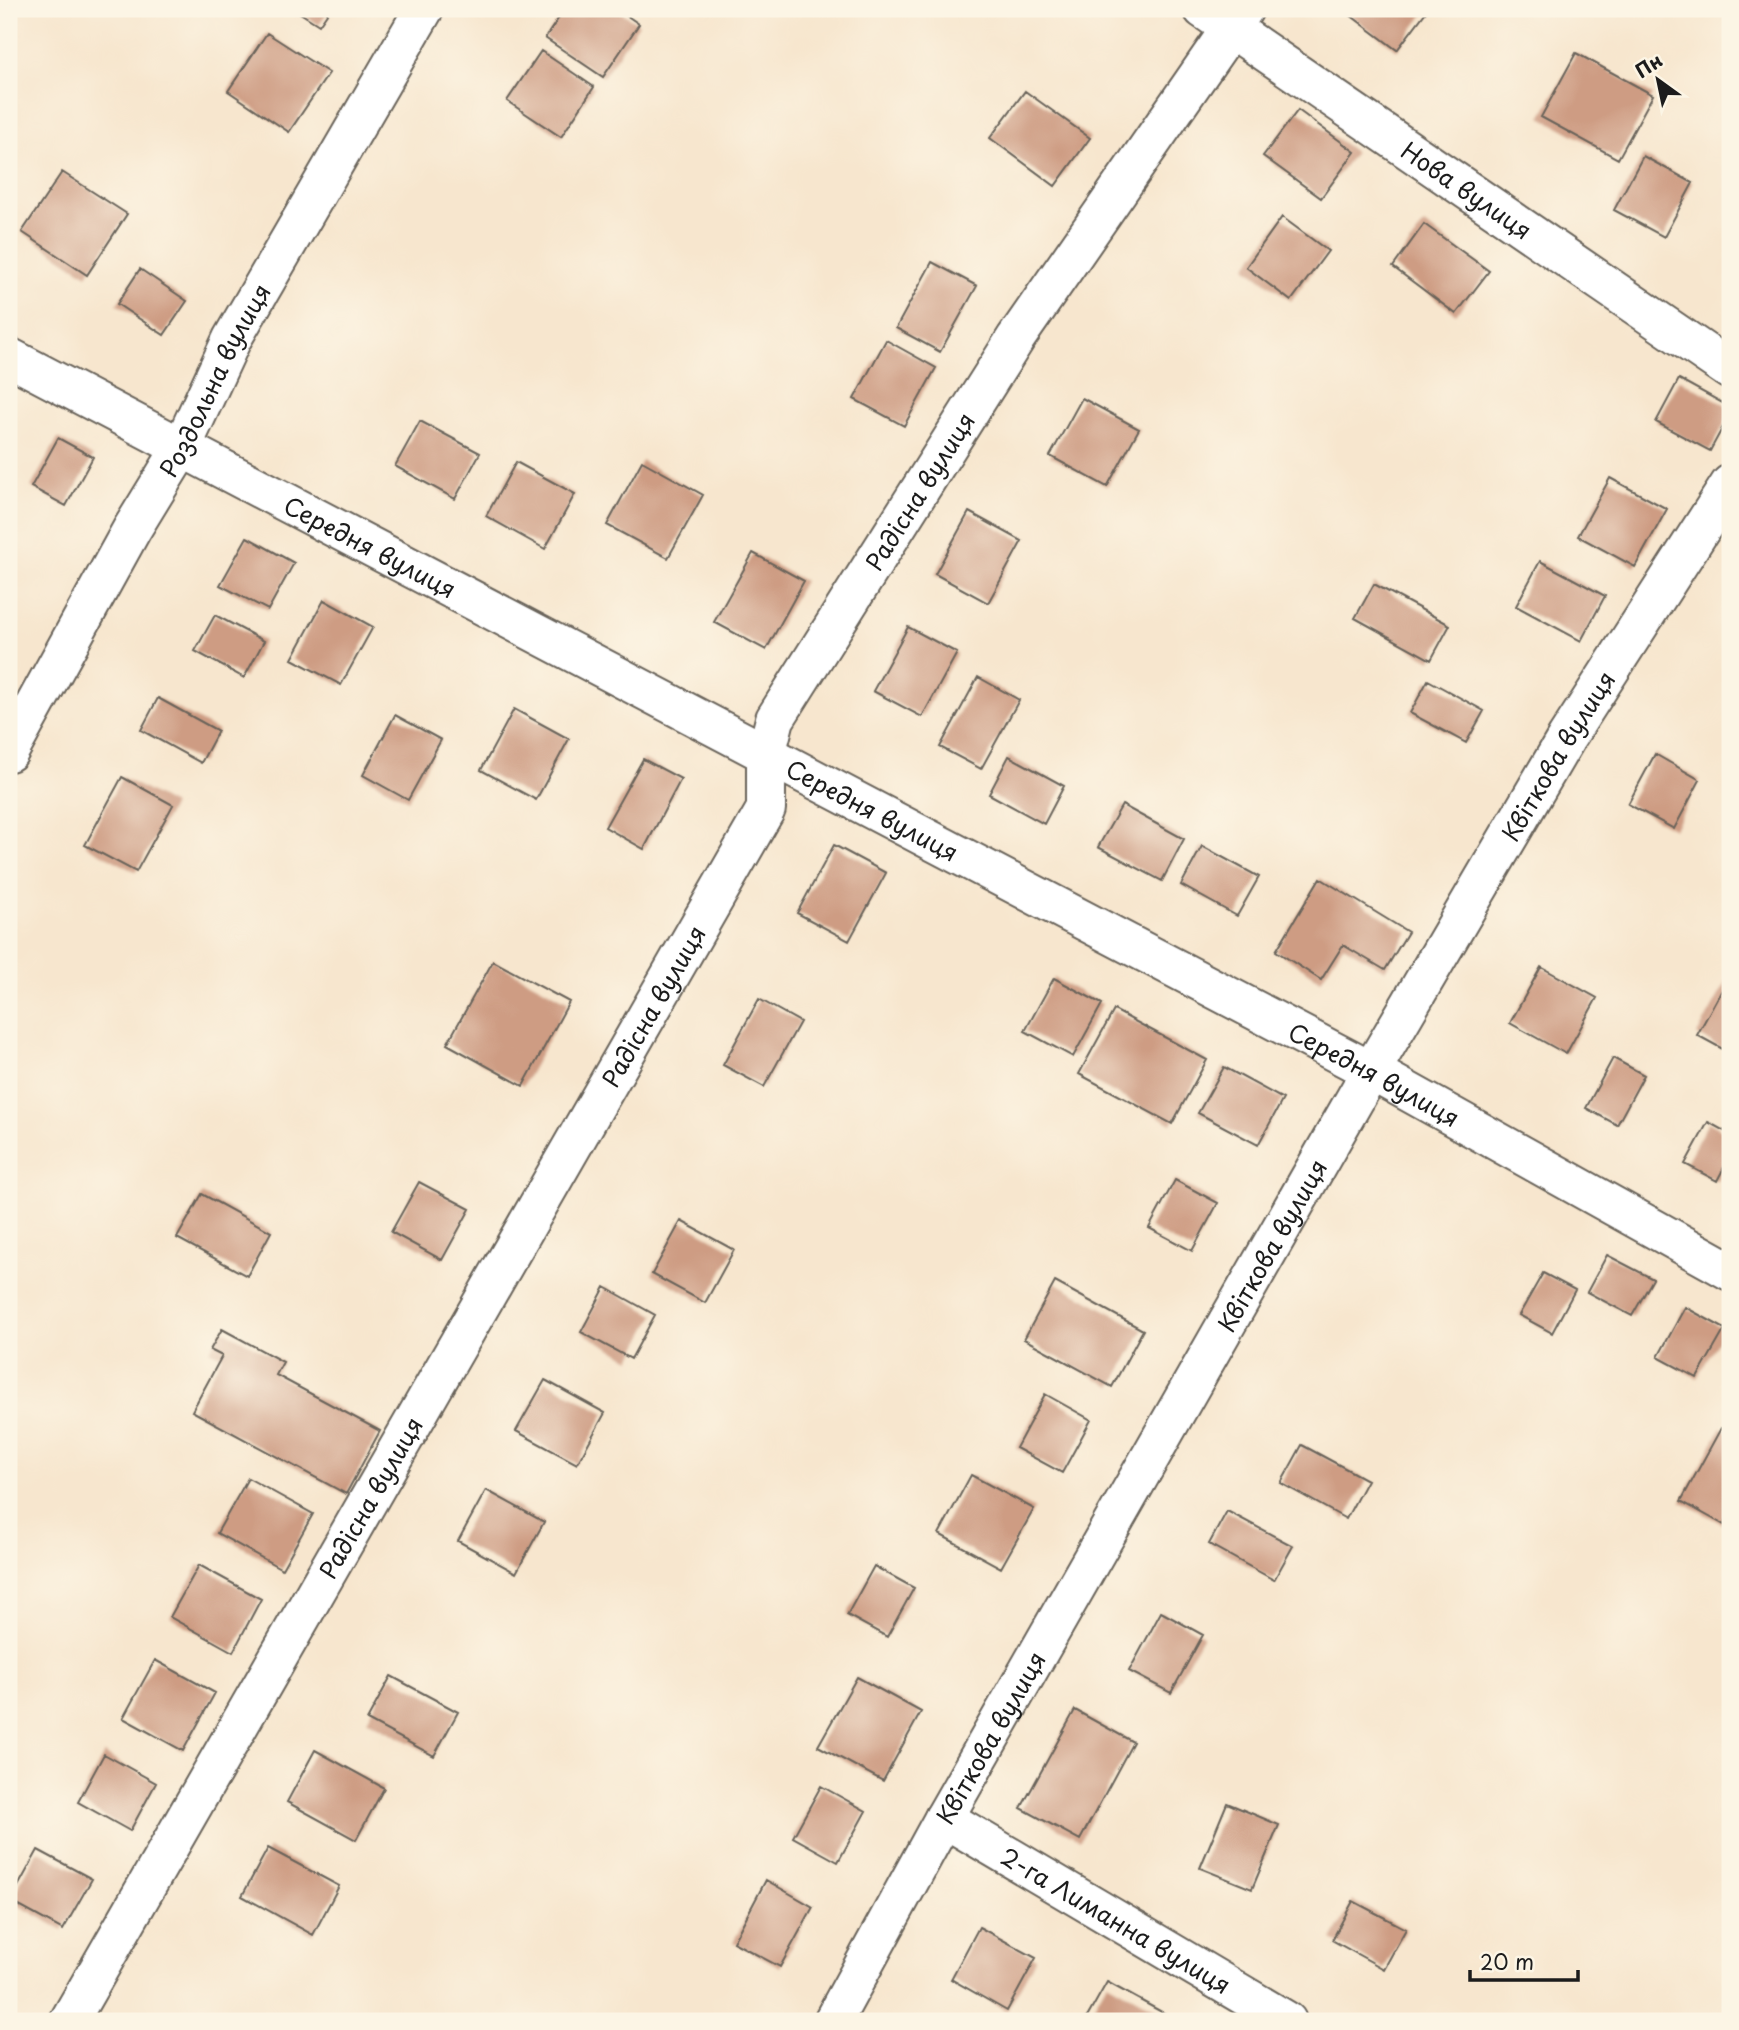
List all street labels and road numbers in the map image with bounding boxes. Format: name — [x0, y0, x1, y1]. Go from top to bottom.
street label: Нова вулиця — [1394, 132, 1540, 247]
street label: Роздольна вулиця — [150, 276, 279, 484]
street label: Радісна вулиця — [856, 405, 983, 577]
street label: Середня вулиця — [278, 486, 463, 606]
street label: Квіткова вулиця — [1492, 663, 1623, 848]
street label: Середня вулиця — [780, 750, 965, 870]
street label: Радісна вулиця — [592, 918, 714, 1093]
street label: Середня вулиця — [1282, 1013, 1466, 1135]
street label: Квіткова вулиця — [1208, 1152, 1335, 1338]
street label: Радісна вулиця — [309, 1410, 431, 1585]
street label: Квіткова вулиця — [926, 1644, 1054, 1831]
street label: 2-га Лиманна вулиця — [994, 1838, 1238, 2002]

